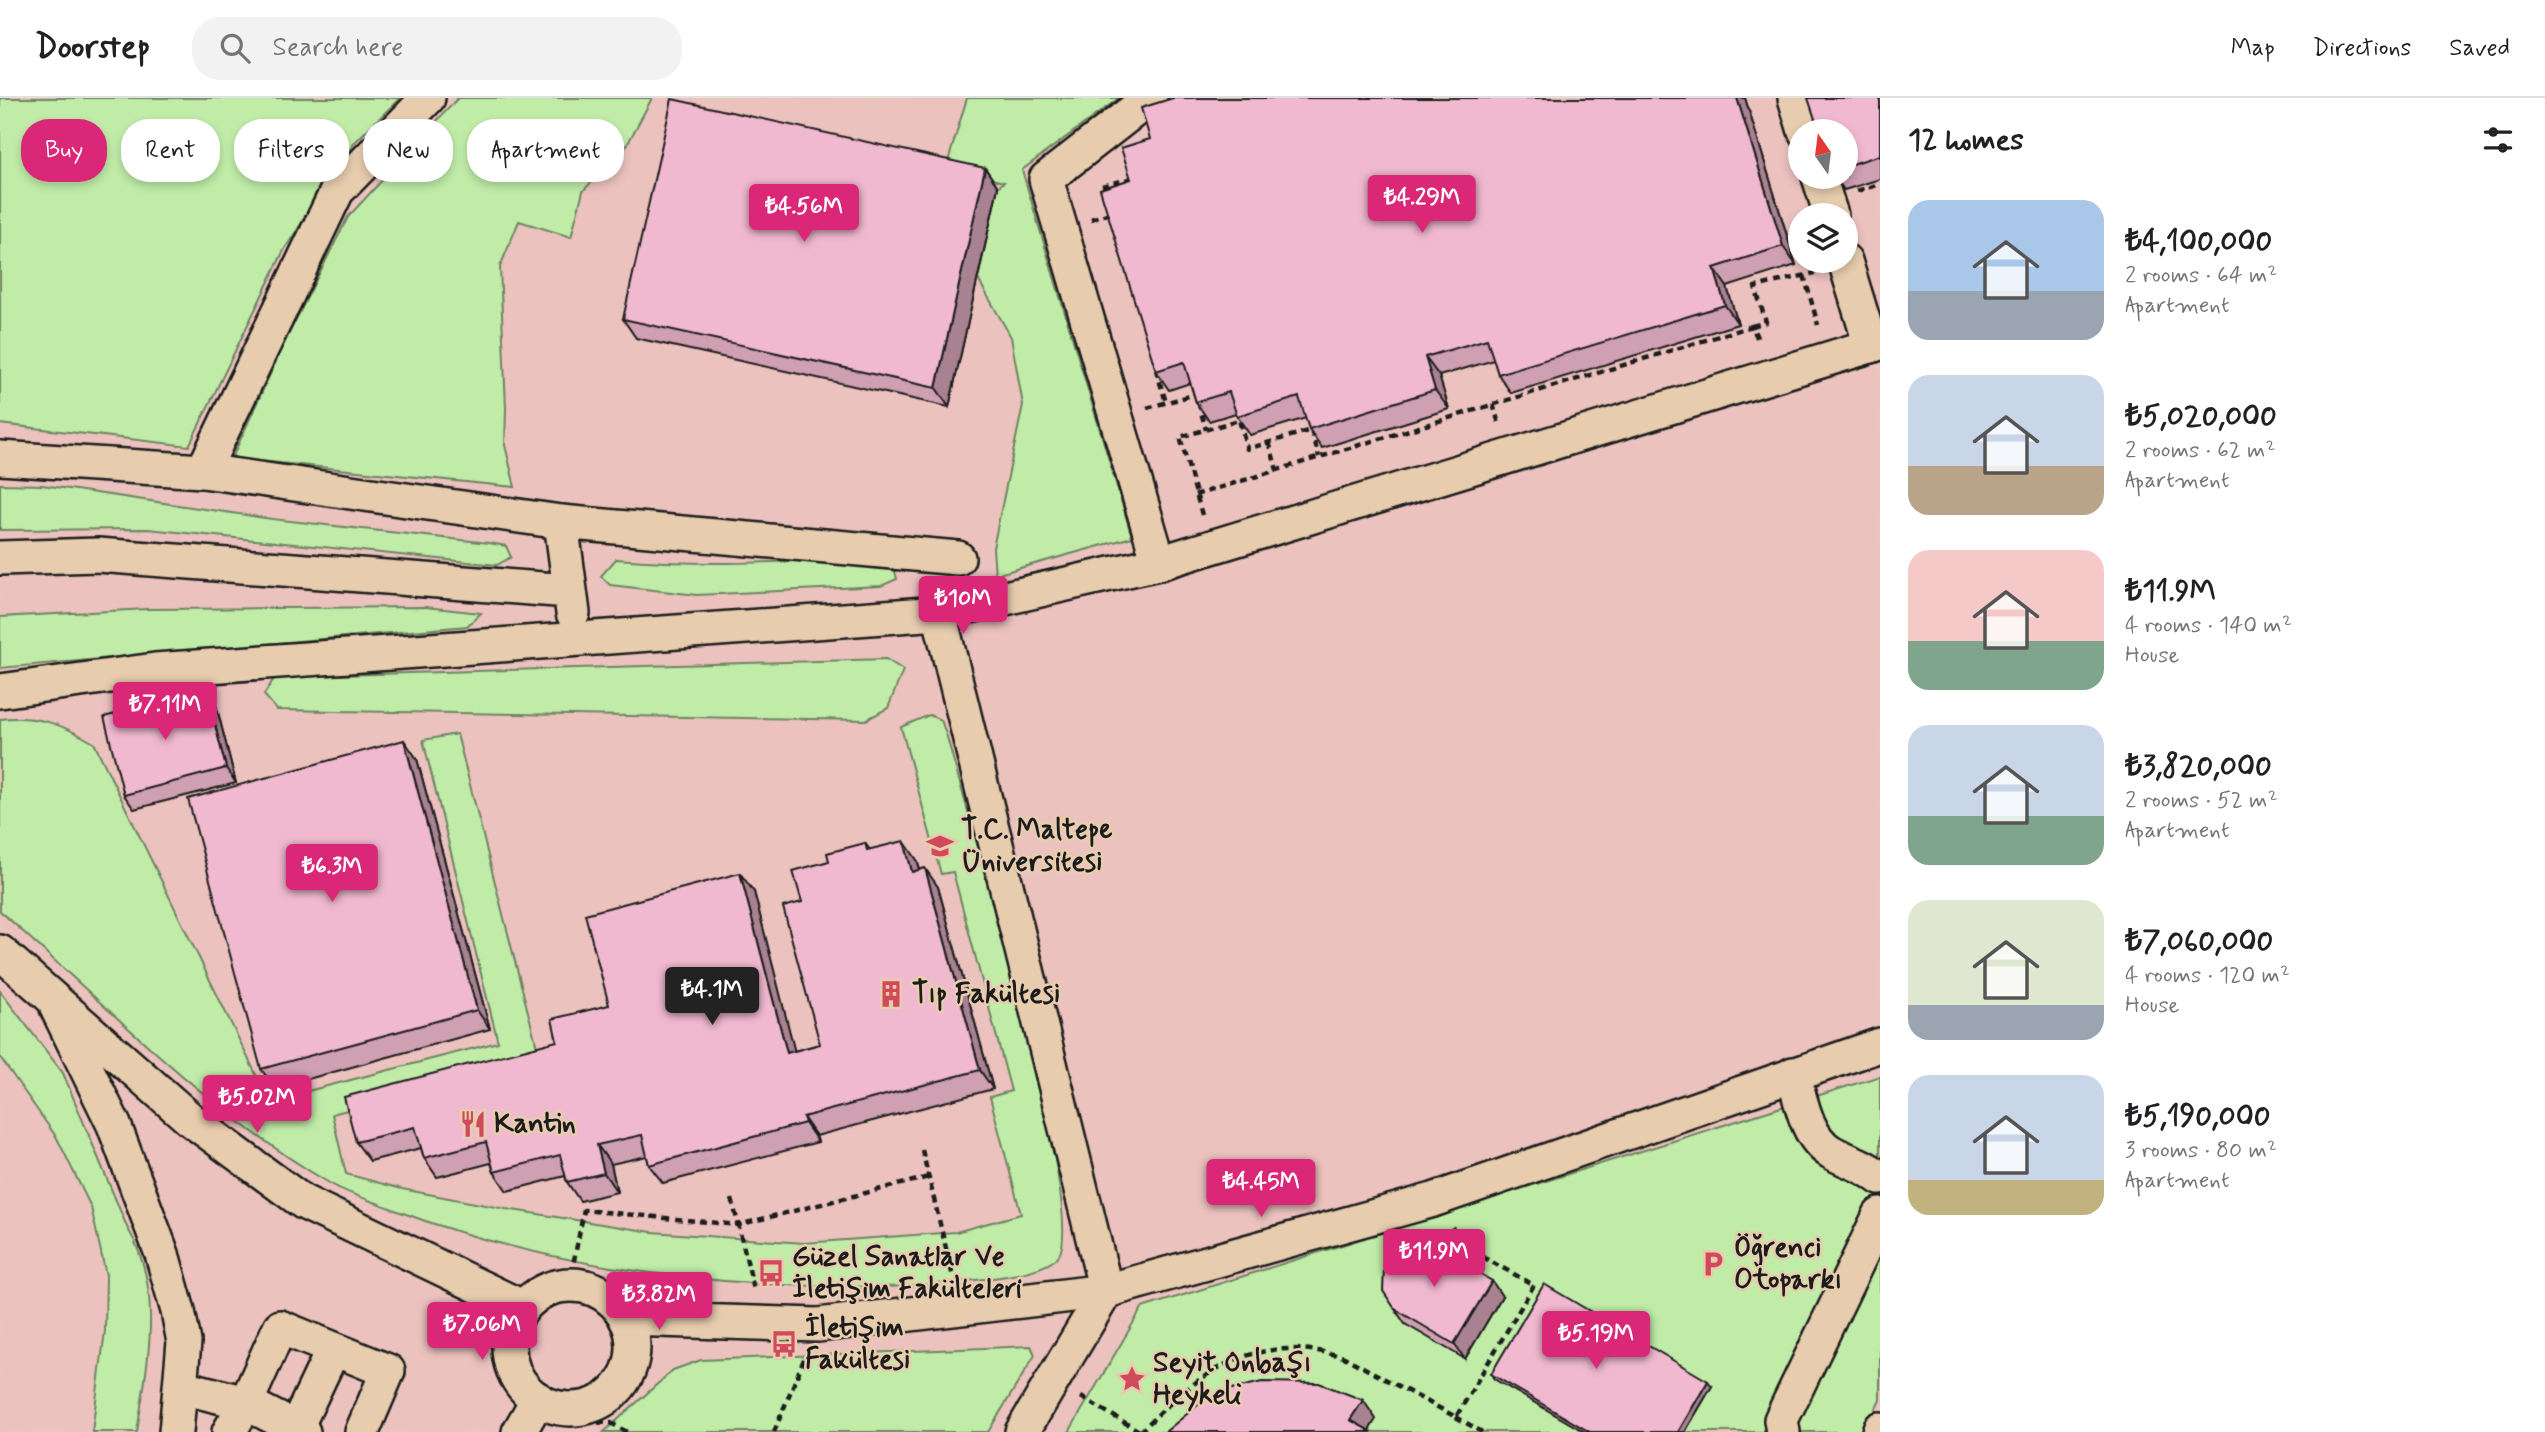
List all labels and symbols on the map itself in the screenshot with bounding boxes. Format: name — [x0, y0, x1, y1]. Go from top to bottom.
north arrow — [1788, 119, 1858, 189]
pin: ₺4.29M — [1365, 176, 1479, 235]
pin: ₺4.56M — [747, 184, 861, 244]
pin: ₺10M — [922, 576, 1004, 636]
pin: ₺7.11M — [108, 682, 222, 742]
place label: T.C. Maltepe Üniversitesi — [961, 812, 1112, 881]
school or university icon: T.C. Maltepe Üniversitesi — [925, 831, 955, 861]
pin: ₺6.3M — [283, 844, 381, 904]
pin: ₺4.1M — [663, 968, 761, 1027]
place label: Tıp Fakültesi — [912, 976, 1060, 1013]
building icon: Tıp Fakültesi — [876, 979, 906, 1009]
pin: ₺5.02M — [200, 1076, 314, 1135]
place label: Kantin — [494, 1106, 576, 1143]
restaurant icon: Kantin — [458, 1109, 488, 1139]
pin: ₺4.45M — [1204, 1160, 1318, 1219]
pin: ₺11.9M — [1377, 1230, 1491, 1289]
place label: Öğrenci Otoparkı — [1734, 1230, 1842, 1299]
place label: Güzel Sanatlar Ve İletişim Fakülteleri — [792, 1239, 1022, 1308]
parking icon: Öğrenci Otoparkı — [1698, 1249, 1728, 1279]
bus stop icon: Güzel Sanatlar Ve İletişim Fakülteleri — [756, 1258, 786, 1288]
pin: ₺3.82M — [602, 1272, 716, 1332]
pin: ₺7.06M — [425, 1302, 539, 1362]
place label: İletişim Fakültesi — [805, 1310, 910, 1379]
pin: ₺5.19M — [1539, 1312, 1653, 1371]
bus stop icon: İletişim Fakültesi — [769, 1329, 799, 1359]
place label: Seyit Onbaşı Heykeli — [1153, 1345, 1311, 1414]
place icon: Seyit Onbaşı Heykeli — [1117, 1364, 1147, 1394]

